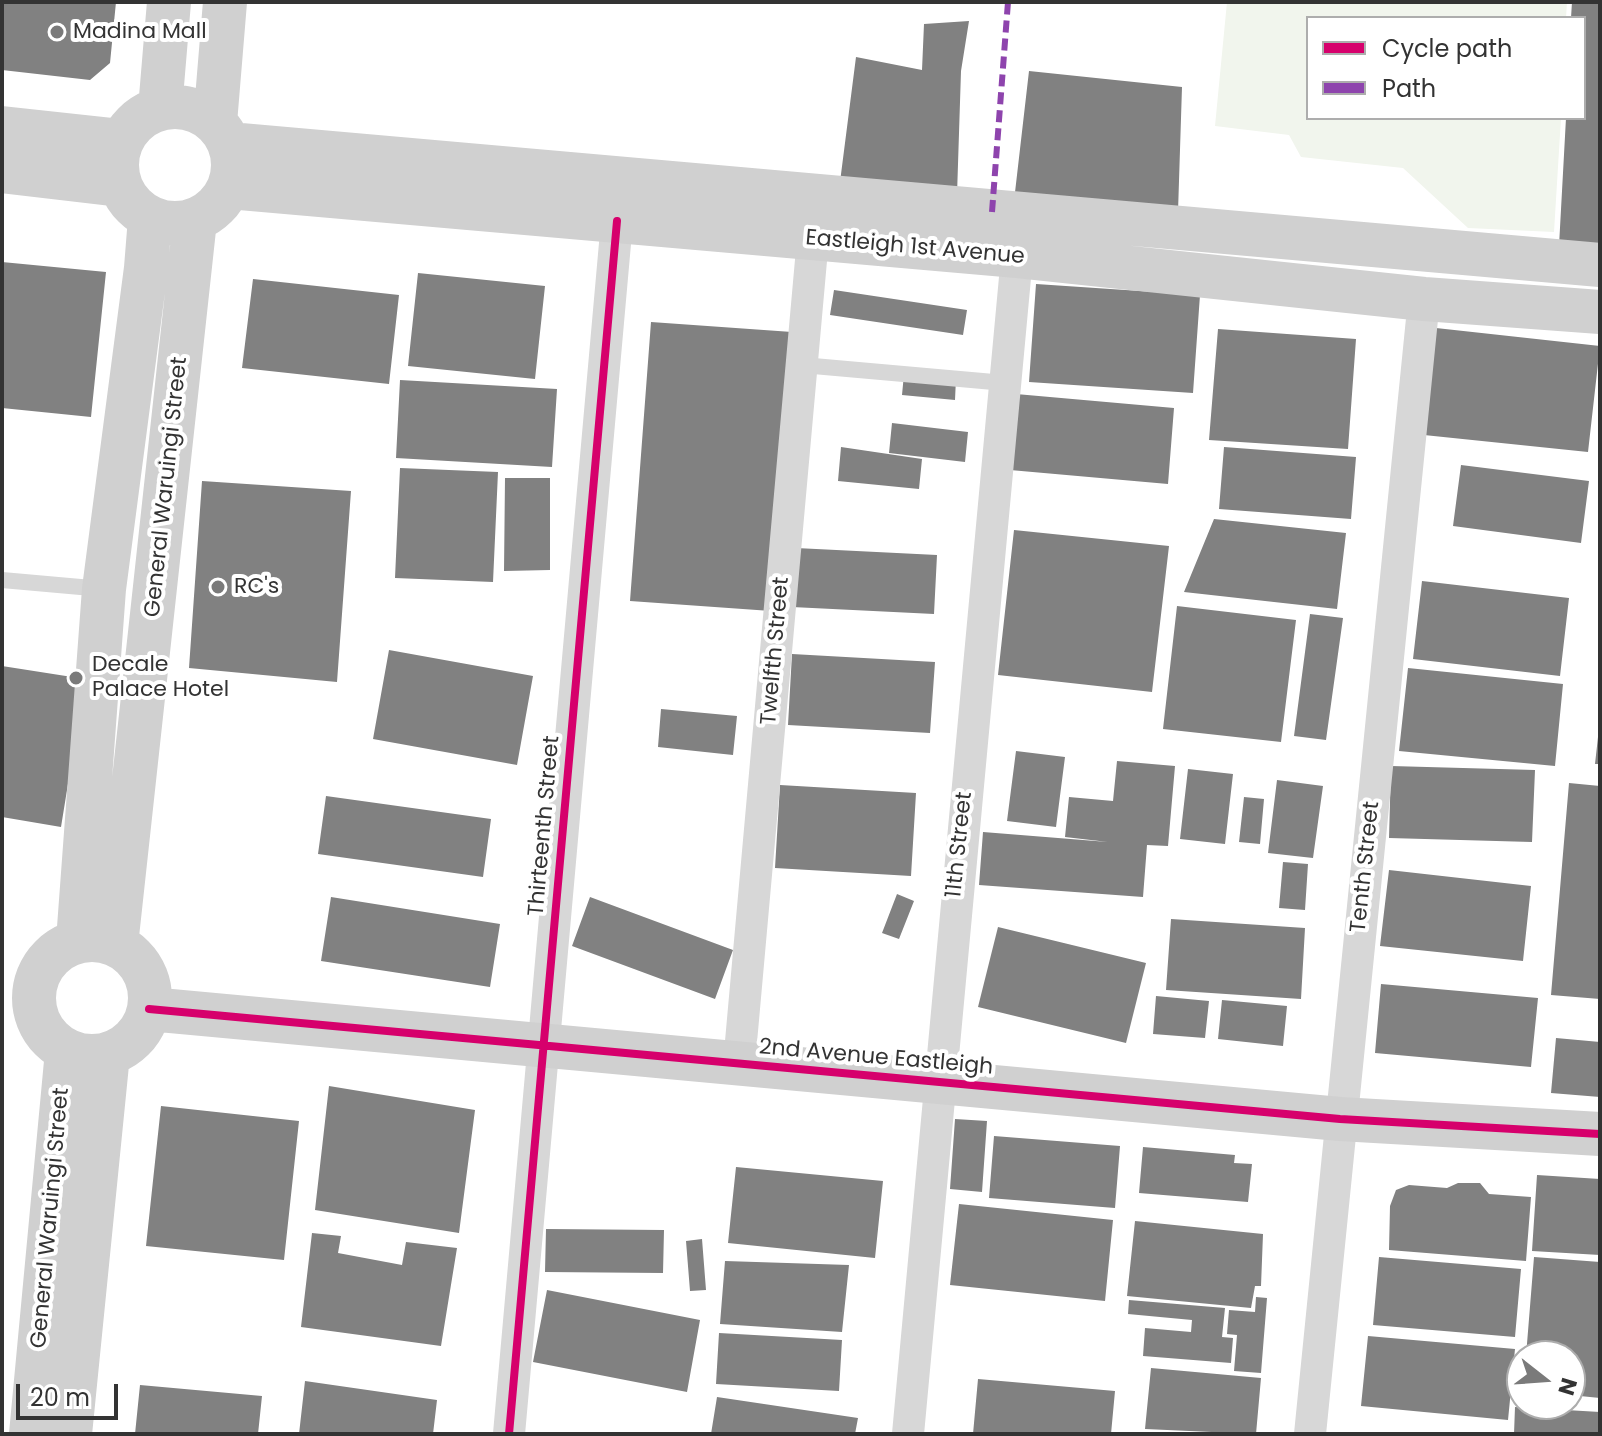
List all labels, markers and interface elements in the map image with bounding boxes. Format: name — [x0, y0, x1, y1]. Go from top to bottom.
legend — [1306, 16, 1586, 120]
place label: Madina Mall — [73, 19, 207, 45]
marker: Madina Mall — [48, 23, 66, 41]
text: Cycle path — [1382, 32, 1512, 65]
text: Path — [1382, 72, 1436, 105]
street label: Eastleigh 1st Avenue — [804, 225, 1026, 271]
street label: General Waruingi Street — [140, 356, 194, 618]
place label: RC's — [234, 574, 279, 600]
street label: Twelfth Street — [756, 576, 796, 726]
marker: RC's — [209, 578, 227, 596]
place label: Decale Palace Hotel — [92, 652, 229, 704]
marker: Decale Palace Hotel — [67, 669, 85, 687]
street label: Thirteenth Street — [524, 735, 566, 917]
street label: 11th Street — [941, 791, 979, 899]
street label: Tenth Street — [1346, 800, 1386, 934]
street label: 2nd Avenue Eastleigh — [758, 1035, 994, 1081]
street label: General Waruingi Street — [26, 1087, 76, 1349]
north arrow — [1506, 1340, 1586, 1420]
scale bar — [20, 1368, 122, 1418]
text: N — [1550, 1374, 1585, 1399]
text: 20 m — [30, 1381, 90, 1414]

